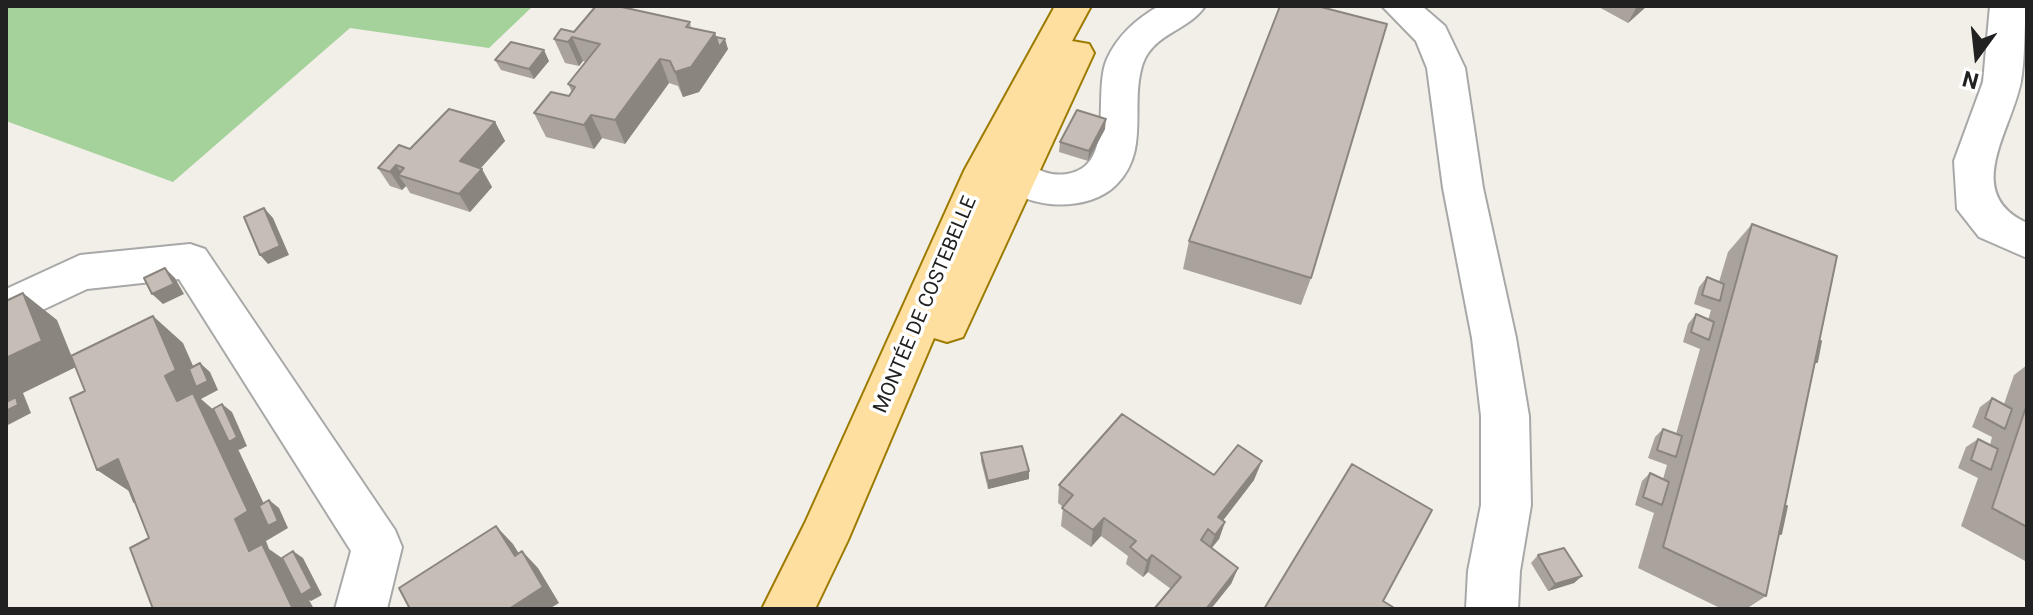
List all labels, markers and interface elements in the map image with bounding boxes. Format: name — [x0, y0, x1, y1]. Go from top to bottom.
north arrow — [1937, 16, 2017, 96]
text: N — [1960, 66, 1981, 94]
street label: MONTÉE DE COSTEBELLE — [869, 193, 983, 417]

